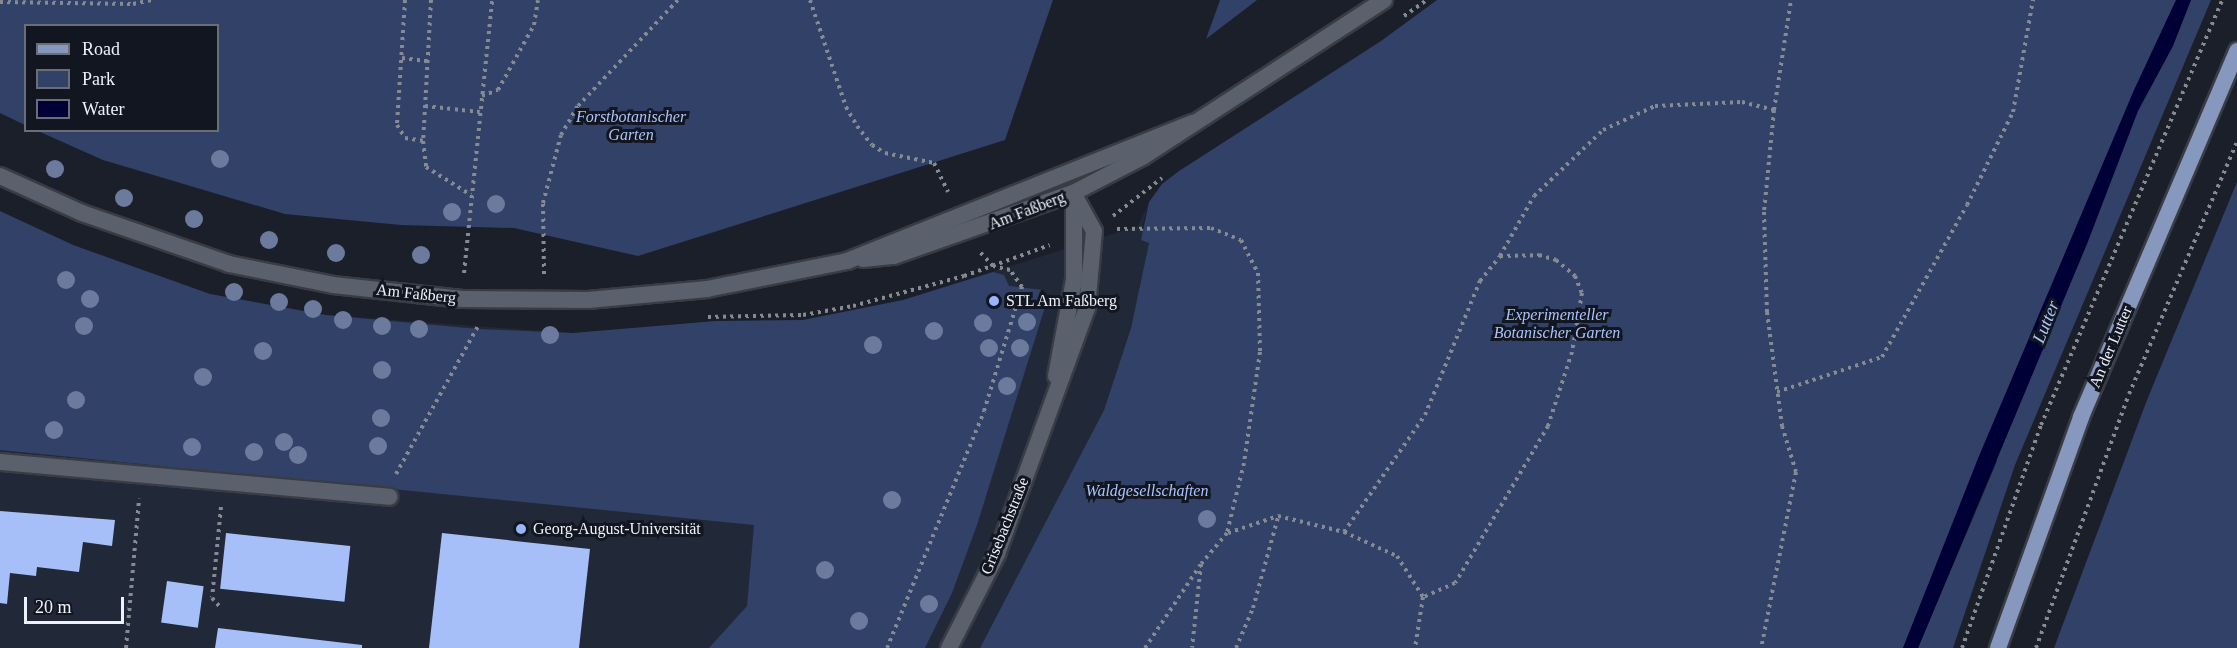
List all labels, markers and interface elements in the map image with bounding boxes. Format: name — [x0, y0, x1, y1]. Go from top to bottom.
legend — [24, 24, 219, 132]
text: Road — [82, 39, 120, 59]
text: Park — [82, 69, 115, 89]
text: Water — [82, 99, 125, 119]
park label: Forstbotanischer Garten — [576, 107, 686, 145]
street label: Am Faßberg — [986, 188, 1068, 234]
street label: Am Faßberg — [375, 280, 457, 308]
place label: STL Am Faßberg — [1006, 291, 1119, 311]
marker: STL Am Faßberg — [987, 294, 1001, 308]
water label: Lutter — [2028, 298, 2064, 346]
street label: An der Lutter — [2085, 303, 2137, 391]
park label: Experimenteller Botanischer Garten — [1494, 305, 1620, 343]
street label: Grisebachstraße — [977, 475, 1033, 577]
park label: Waldgesellschaften — [1086, 481, 1208, 501]
place label: Georg-August-Universität — [533, 519, 701, 539]
marker: Georg-August-Universität — [514, 522, 528, 536]
scale bar — [27, 585, 128, 623]
text: 20 m — [35, 597, 72, 617]

